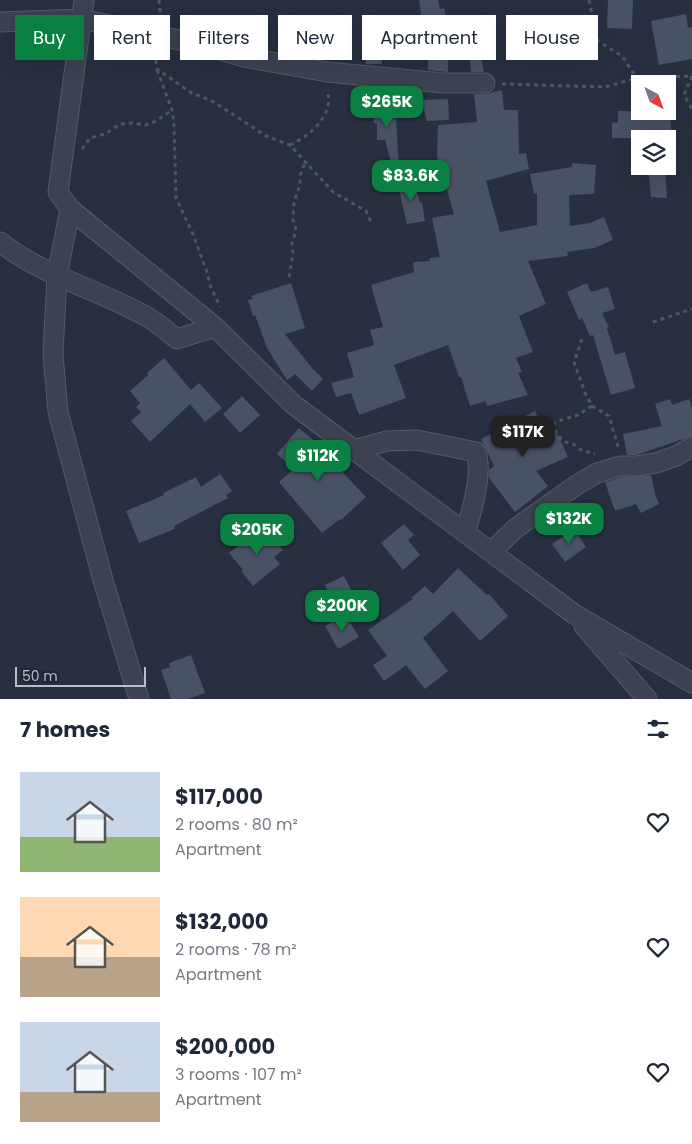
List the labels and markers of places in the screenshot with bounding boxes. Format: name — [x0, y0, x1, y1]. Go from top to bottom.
pin: $265K — [352, 86, 422, 128]
pin: $83.6K — [370, 160, 452, 202]
pin: $117K — [488, 416, 558, 458]
pin: $112K — [283, 440, 353, 482]
pin: $132K — [534, 502, 604, 545]
pin: $205K — [222, 514, 292, 556]
pin: $200K — [307, 590, 377, 632]

